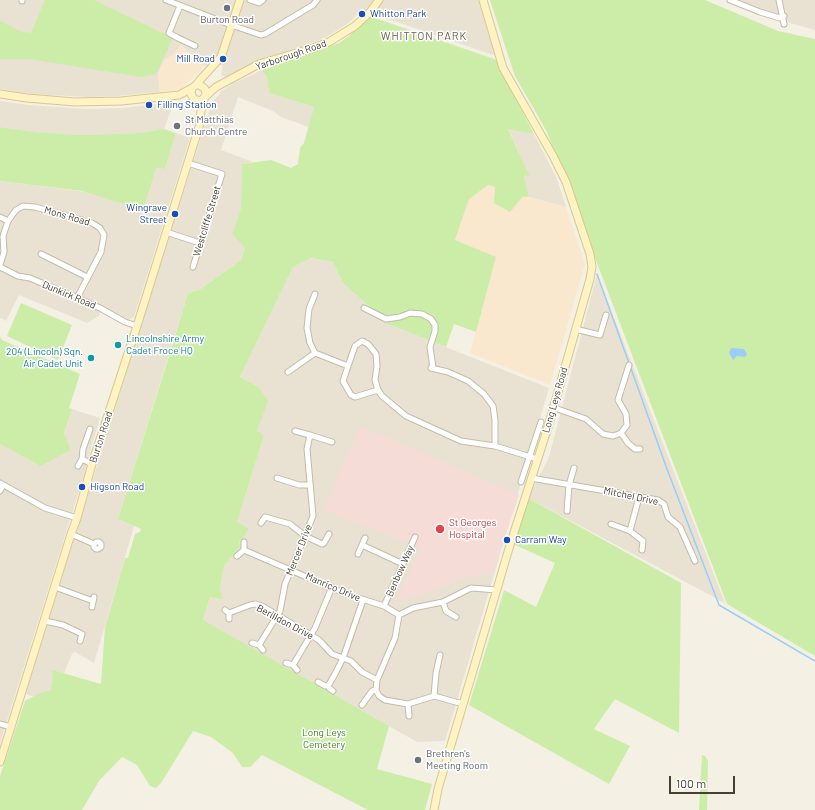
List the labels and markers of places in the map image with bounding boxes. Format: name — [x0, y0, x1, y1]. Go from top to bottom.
marker: Burton Road — [222, 3, 232, 13]
place label: Whitton Park — [370, 8, 426, 20]
marker: Whitton Park — [357, 9, 367, 19]
place label: Burton Road — [200, 14, 254, 26]
place label: Mill Road — [177, 53, 215, 65]
marker: Mill Road — [218, 54, 228, 64]
place label: Filling Station — [157, 99, 217, 111]
marker: Filling Station — [144, 100, 154, 110]
place label: St Matthias Church Centre — [185, 114, 247, 138]
marker: St Matthias Church Centre — [172, 121, 182, 131]
place label: Wingrave Street — [126, 202, 167, 226]
marker: Wingrave Street — [170, 209, 180, 219]
place label: Lincolnshire Army Cadet Froce HQ — [126, 333, 204, 356]
marker: Lincolnshire Army Cadet Froce HQ — [113, 340, 123, 350]
place label: 204 (Lincoln) Sqn. Air Cadet Unit — [6, 346, 83, 370]
marker: 204 (Lincoln) Sqn. Air Cadet Unit — [86, 353, 96, 363]
place label: Higson Road — [90, 481, 144, 493]
marker: Higson Road — [77, 482, 87, 492]
place label: St Georges Hospital — [449, 517, 496, 540]
marker: St Georges Hospital — [434, 523, 446, 535]
place label: Carram Way — [515, 534, 567, 546]
marker: Carram Way — [502, 535, 512, 545]
place label: Brethren's Meeting Room — [426, 748, 488, 772]
marker: Brethren's Meeting Room — [413, 755, 423, 765]

